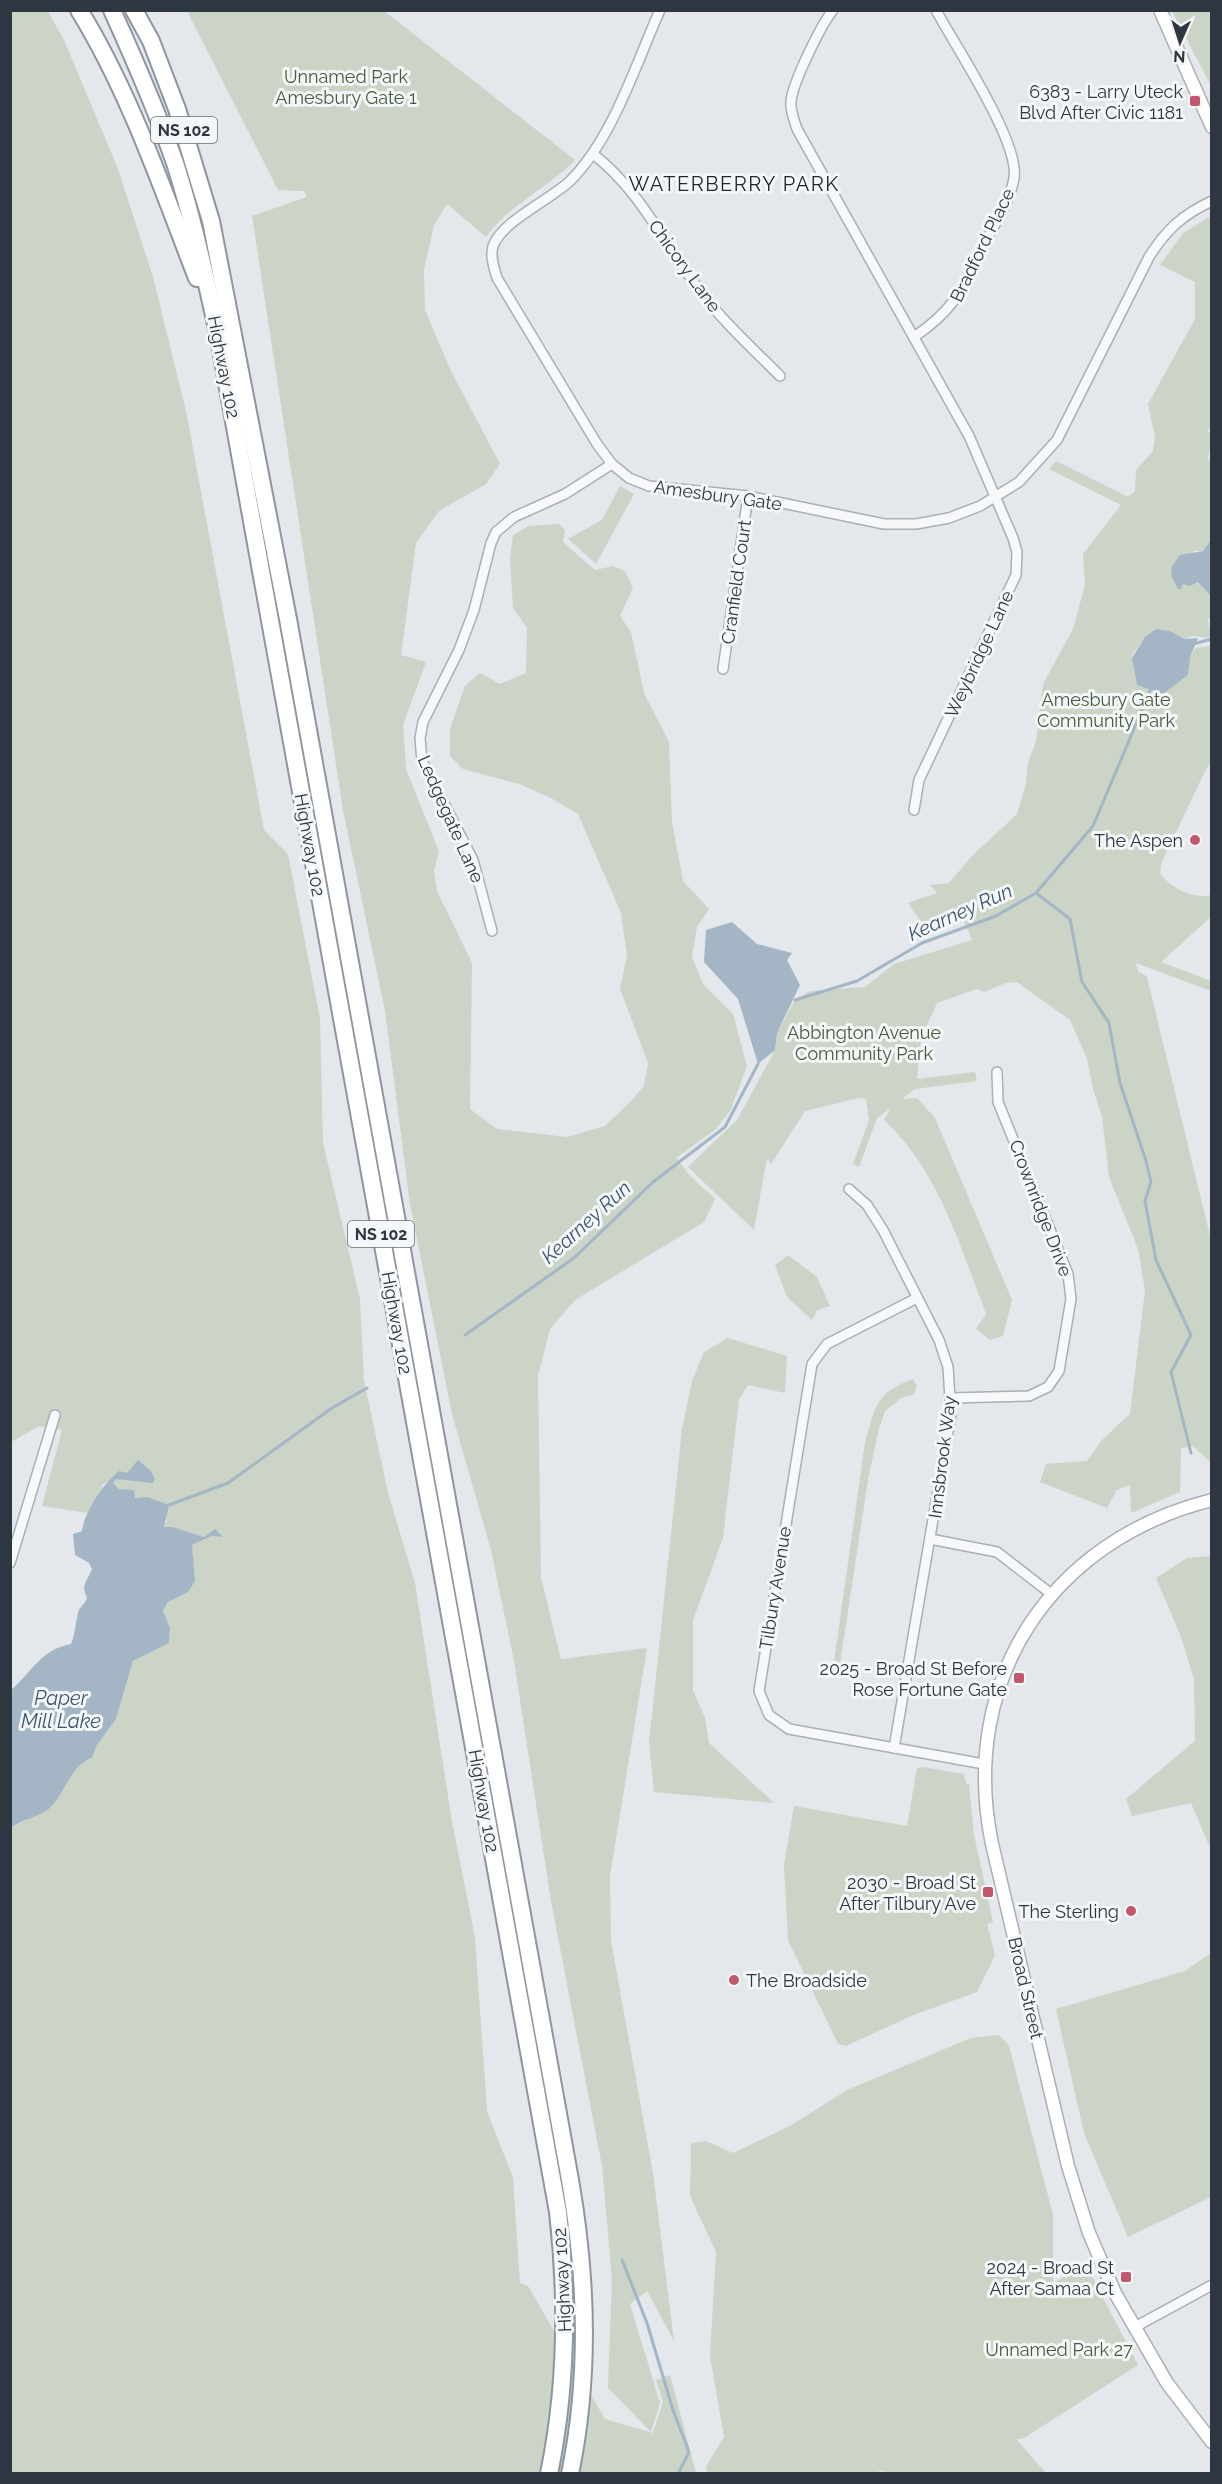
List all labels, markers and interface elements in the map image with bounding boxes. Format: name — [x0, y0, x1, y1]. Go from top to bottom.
north arrow — [1150, 12, 1210, 72]
text: N — [1173, 47, 1186, 66]
park label: Unnamed Park Amesbury Gate 1 — [275, 66, 417, 108]
place label: 6383 - Larry Uteck Blvd After Civic 1181 — [1019, 81, 1183, 123]
marker: 6383 - Larry Uteck Blvd After Civic 1181 — [1188, 94, 1202, 108]
road number: NS 102 — [151, 117, 217, 143]
district label: WATERBERRY PARK — [628, 172, 840, 196]
street label: Bradford Place — [945, 184, 1019, 305]
street label: Chicory Lane — [645, 216, 726, 317]
street label: Highway 102 — [204, 314, 244, 420]
street label: Amesbury Gate — [653, 476, 784, 514]
street label: Cranfield Court — [717, 519, 755, 645]
street label: Weybridge Lane — [940, 587, 1018, 721]
park label: Amesbury Gate Community Park — [1037, 689, 1175, 731]
street label: Ledgegate Lane — [414, 752, 489, 886]
street label: Highway 102 — [291, 792, 329, 898]
place label: The Aspen — [1094, 830, 1183, 851]
marker: The Aspen — [1188, 833, 1202, 847]
water label: Kearney Run — [904, 878, 1016, 946]
park label: Abbington Avenue Community Park — [787, 1022, 942, 1064]
street label: Crownridge Drive — [1005, 1137, 1077, 1280]
water label: Kearney Run — [536, 1176, 636, 1268]
road number: NS 102 — [348, 1221, 414, 1247]
street label: Highway 102 — [378, 1270, 416, 1376]
street label: Innsbrook Way — [924, 1394, 960, 1520]
street label: Tilbury Avenue — [755, 1525, 795, 1651]
place label: 2025 - Broad St Before Rose Fortune Gate — [820, 1658, 1007, 1700]
marker: 2025 - Broad St Before Rose Fortune Gate — [1012, 1671, 1026, 1685]
water label: Paper Mill Lake — [21, 1686, 101, 1733]
street label: Highway 102 — [465, 1748, 503, 1854]
place label: 2030 - Broad St After Tilbury Ave — [839, 1872, 976, 1914]
marker: 2030 - Broad St After Tilbury Ave — [981, 1885, 995, 1899]
place label: The Sterling — [1018, 1901, 1119, 1922]
marker: The Sterling — [1124, 1904, 1138, 1918]
street label: Broad Street — [1004, 1935, 1048, 2041]
place label: The Broadside — [746, 1970, 867, 1991]
marker: The Broadside — [727, 1973, 741, 1987]
street label: Highway 102 — [549, 2227, 575, 2333]
place label: 2024 - Broad St After Samaa Ct — [987, 2257, 1114, 2299]
marker: 2024 - Broad St After Samaa Ct — [1119, 2270, 1133, 2284]
park label: Unnamed Park 27 — [985, 2339, 1133, 2360]

